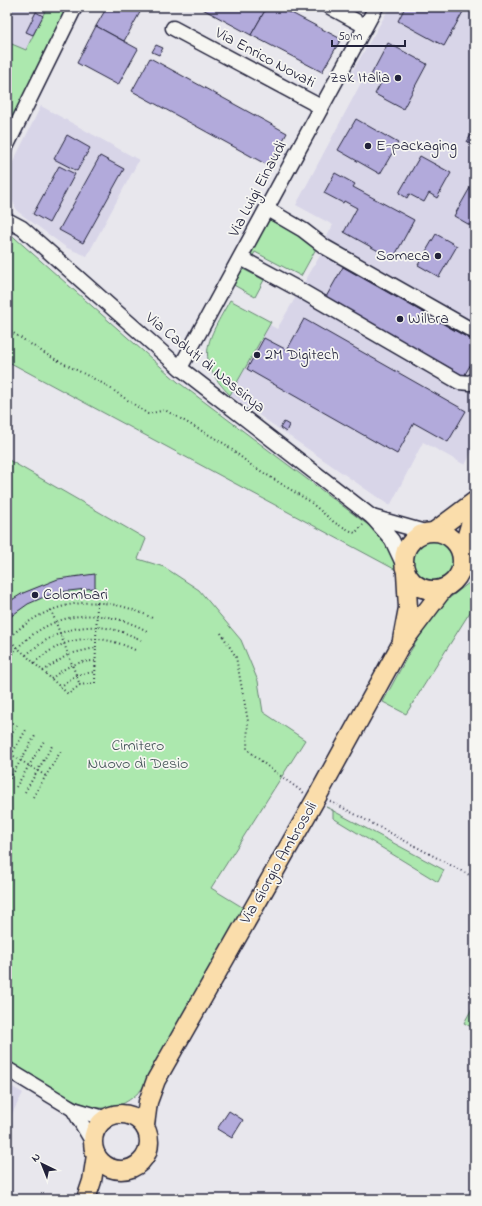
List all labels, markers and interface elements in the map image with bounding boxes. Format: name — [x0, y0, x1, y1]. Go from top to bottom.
street label: Via Enrico Novati — [210, 21, 320, 95]
scale bar — [332, 22, 405, 48]
text: 50 m — [338, 28, 362, 46]
place label: Zsk Italia — [330, 66, 390, 90]
marker: Zsk Italia — [393, 73, 403, 83]
place label: E-packaging — [376, 134, 457, 158]
street label: Via Luigi Einaudi — [222, 137, 294, 242]
marker: E-packaging — [363, 141, 373, 151]
place label: Someca — [376, 244, 430, 268]
marker: Someca — [433, 251, 443, 261]
street label: Via Caduti di Nassirya — [139, 306, 270, 419]
place label: Wilbra — [408, 307, 449, 331]
marker: Wilbra — [395, 314, 405, 324]
place label: 2M Digitech — [265, 343, 339, 367]
marker: 2M Digitech — [252, 350, 262, 360]
place label: Colombari — [43, 583, 108, 607]
marker: Colombari — [30, 590, 40, 600]
park label: Cimitero Nuovo di Desio — [88, 734, 188, 776]
street label: Via Giorgio Ambrosoli — [234, 797, 324, 930]
north arrow — [22, 1144, 62, 1184]
text: N — [28, 1149, 44, 1166]

